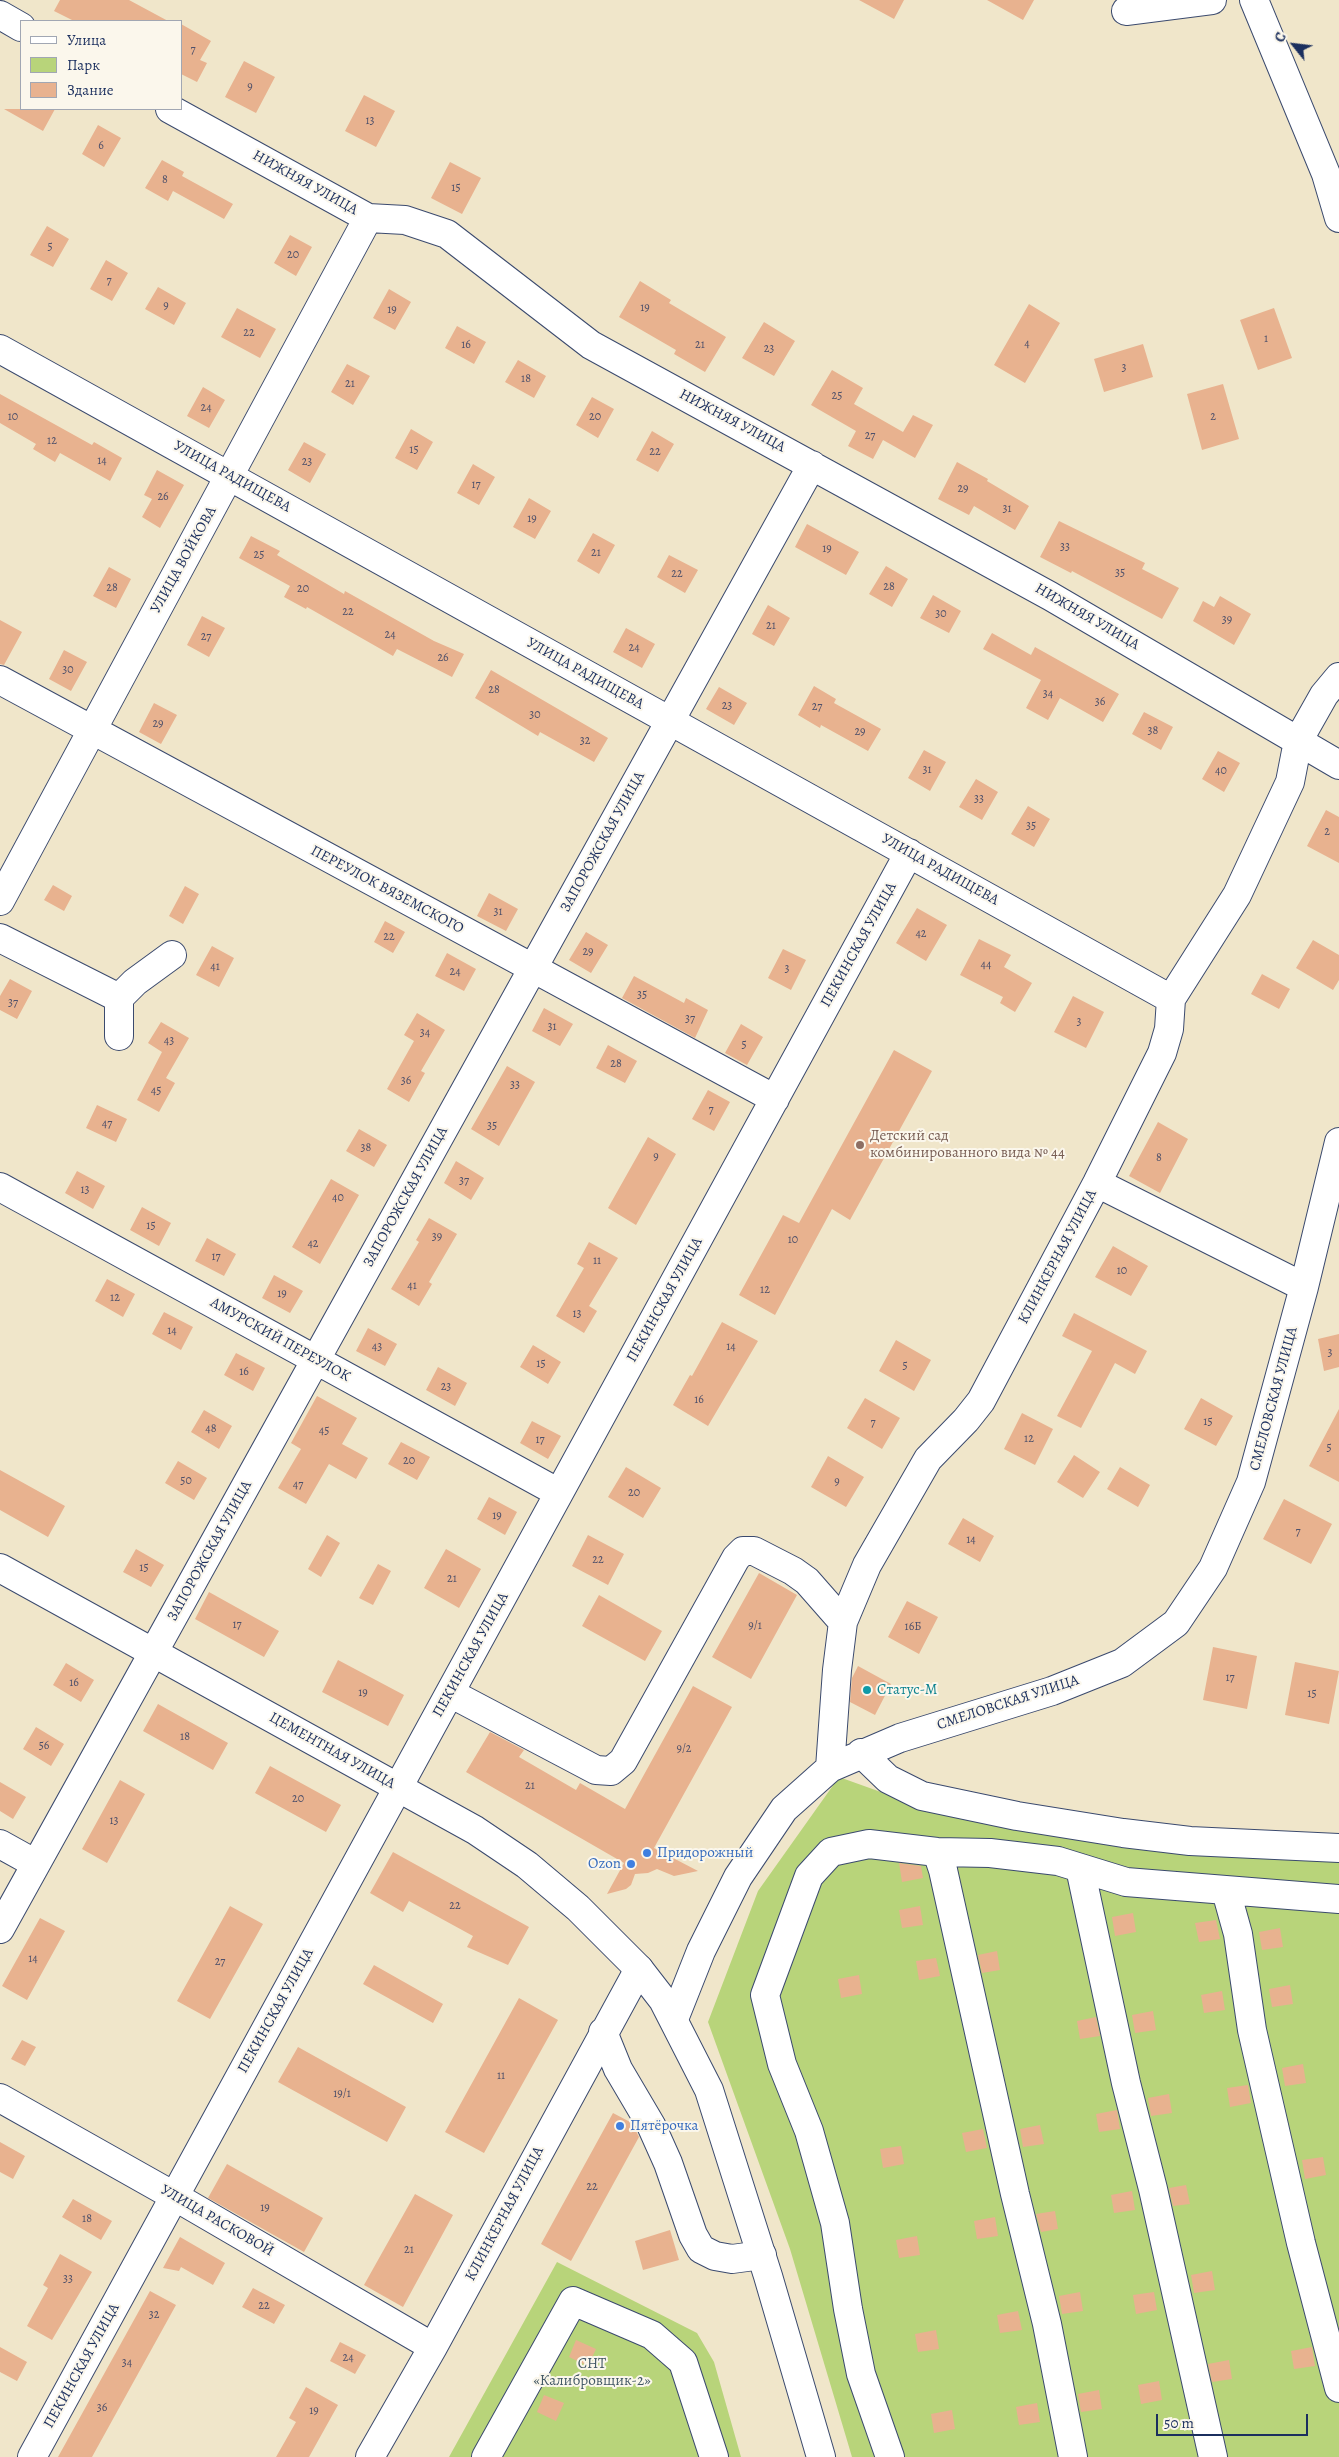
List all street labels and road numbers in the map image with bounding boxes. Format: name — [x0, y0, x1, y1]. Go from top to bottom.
street label: НИЖНЯЯ УЛИЦА — [249, 147, 361, 219]
street label: НИЖНЯЯ УЛИЦА — [676, 385, 788, 457]
street label: УЛИЦА РАДИЩЕВА — [170, 437, 294, 517]
street label: УЛИЦА ВОЙКОВА — [147, 503, 221, 617]
street label: НИЖНЯЯ УЛИЦА — [1032, 580, 1142, 654]
street label: УЛИЦА РАДИЩЕВА — [523, 634, 647, 714]
street label: ЗАПОРОЖСКАЯ УЛИЦА — [557, 769, 649, 915]
street label: УЛИЦА РАДИЩЕВА — [878, 830, 1002, 910]
street label: ПЕРЕУЛОК ВЯЗЕМСКОГО — [307, 842, 467, 938]
street label: ПЕКИНСКАЯ УЛИЦА — [817, 879, 901, 1011]
street label: ЗАПОРОЖСКАЯ УЛИЦА — [360, 1124, 452, 1270]
street label: КЛИНКЕРНАЯ УЛИЦА — [1015, 1187, 1101, 1327]
street label: ПЕКИНСКАЯ УЛИЦА — [623, 1234, 707, 1366]
street label: АМУРСКИЙ ПЕРЕУЛОК — [207, 1294, 353, 1386]
street label: СМЕЛОВСКАЯ УЛИЦА — [1246, 1325, 1302, 1473]
street label: ЗАПОРОЖСКАЯ УЛИЦА — [164, 1478, 256, 1624]
street label: ПЕКИНСКАЯ УЛИЦА — [429, 1589, 513, 1721]
street label: СМЕЛОВСКАЯ УЛИЦА — [935, 1672, 1081, 1734]
street label: ЦЕМЕНТНАЯ УЛИЦА — [266, 1709, 398, 1793]
street label: ПЕКИНСКАЯ УЛИЦА — [234, 1945, 318, 2077]
street label: КЛИНКЕРНАЯ УЛИЦА — [462, 2144, 548, 2284]
street label: УЛИЦА РАСКОВОЙ — [157, 2181, 277, 2261]
street label: ПЕКИНСКАЯ УЛИЦА — [40, 2300, 124, 2432]

